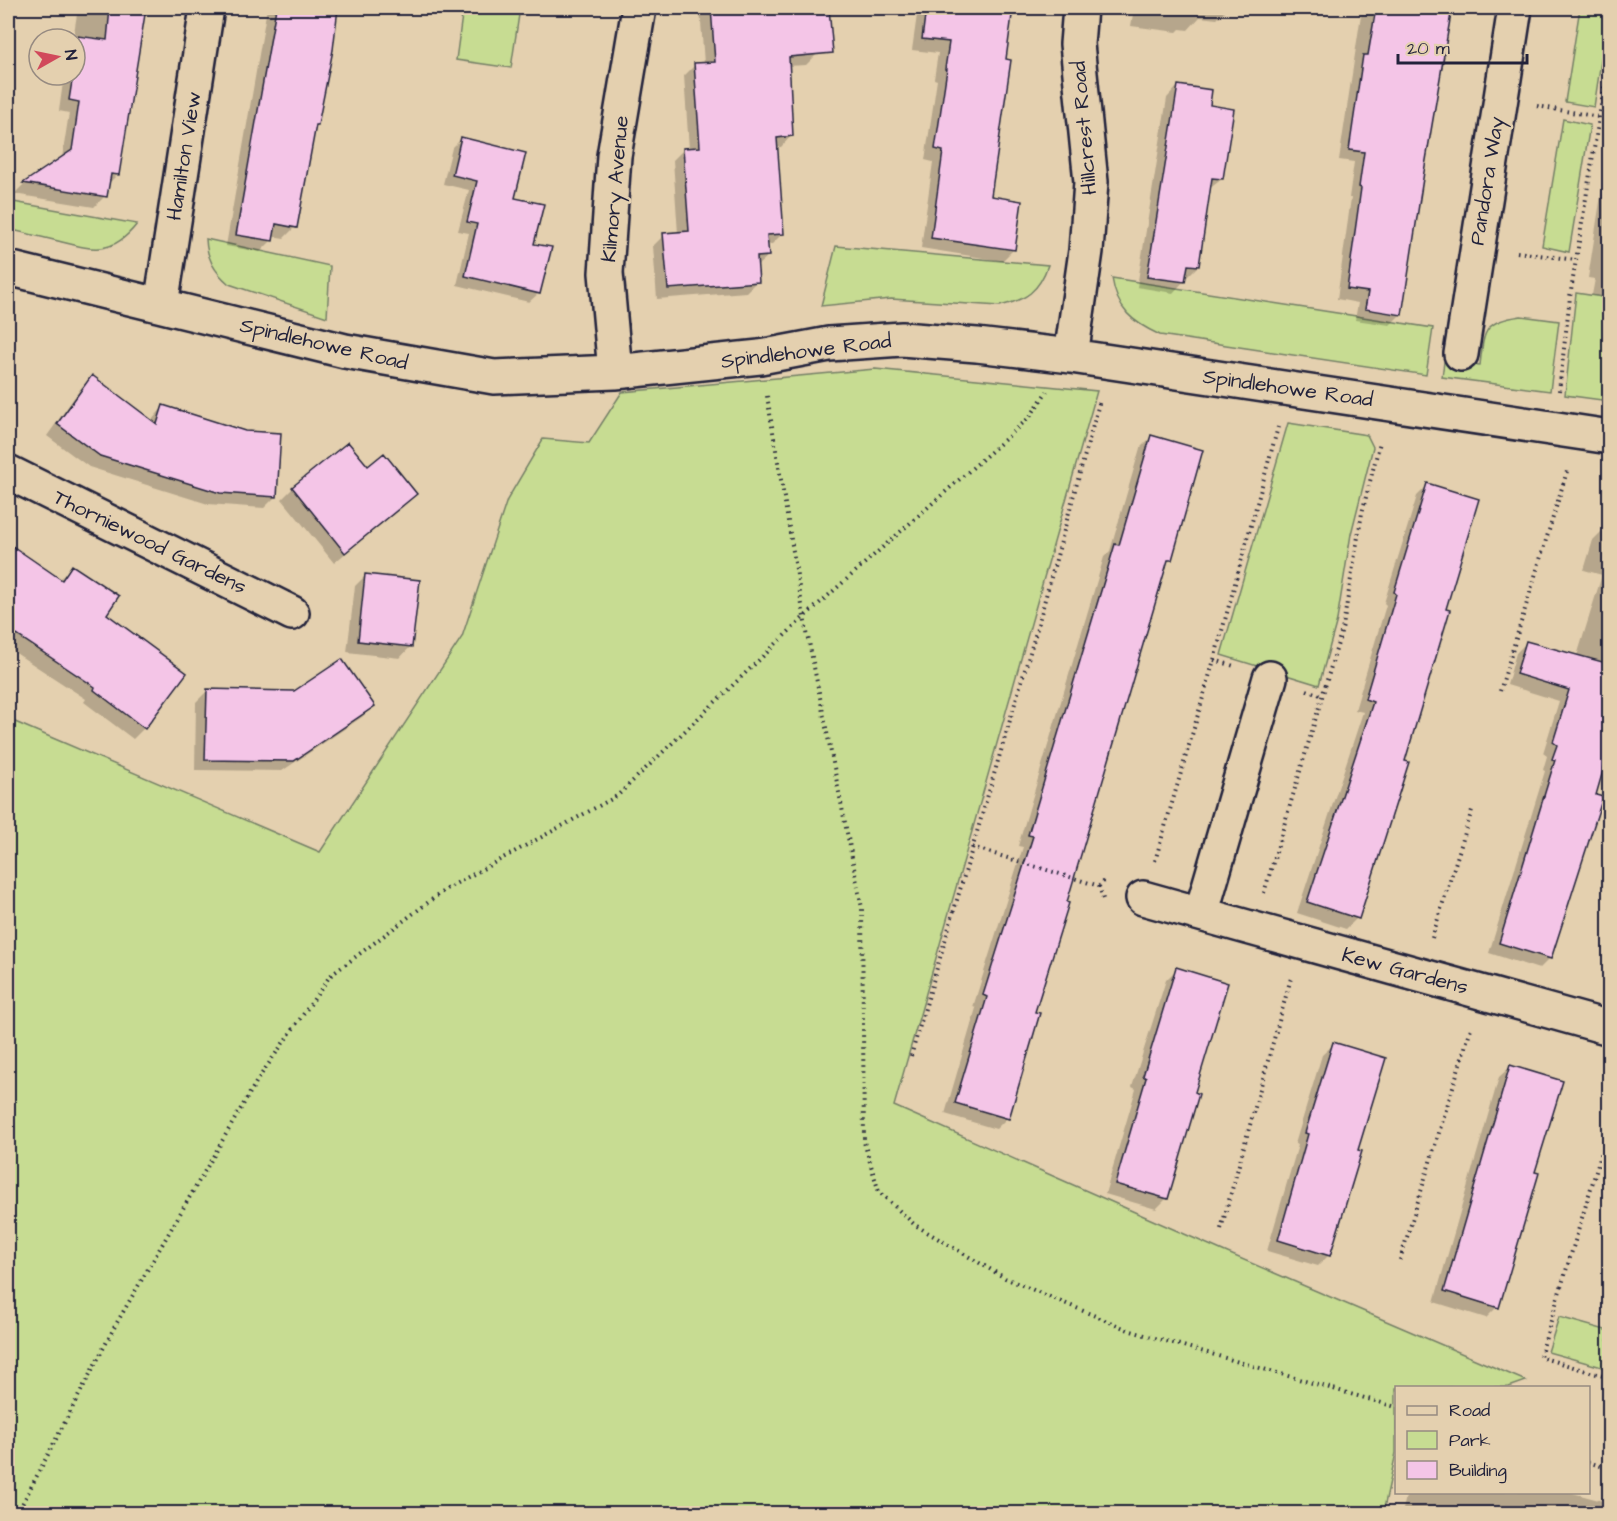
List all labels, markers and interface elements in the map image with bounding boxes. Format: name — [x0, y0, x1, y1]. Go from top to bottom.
north arrow — [27, 27, 87, 87]
scale bar — [1398, 27, 1527, 65]
text: 20 m — [1407, 36, 1450, 61]
text: N — [59, 48, 82, 61]
street label: Hillcrest Road — [1064, 60, 1104, 196]
street label: Hamilton View — [160, 89, 209, 223]
street label: Kilmory Avenue — [594, 114, 638, 264]
street label: Pandora Way — [1463, 114, 1514, 248]
street label: Spindlehowe Road — [237, 311, 411, 378]
street label: Spindlehowe Road — [719, 326, 893, 377]
street label: Spindlehowe Road — [1201, 362, 1375, 415]
street label: Thorniewood Gardens — [49, 483, 251, 601]
street label: Kew Gardens — [1339, 940, 1471, 1002]
legend — [1395, 1386, 1590, 1494]
text: Road — [1449, 1398, 1490, 1423]
text: Park — [1449, 1428, 1491, 1453]
text: Building — [1449, 1458, 1507, 1484]

